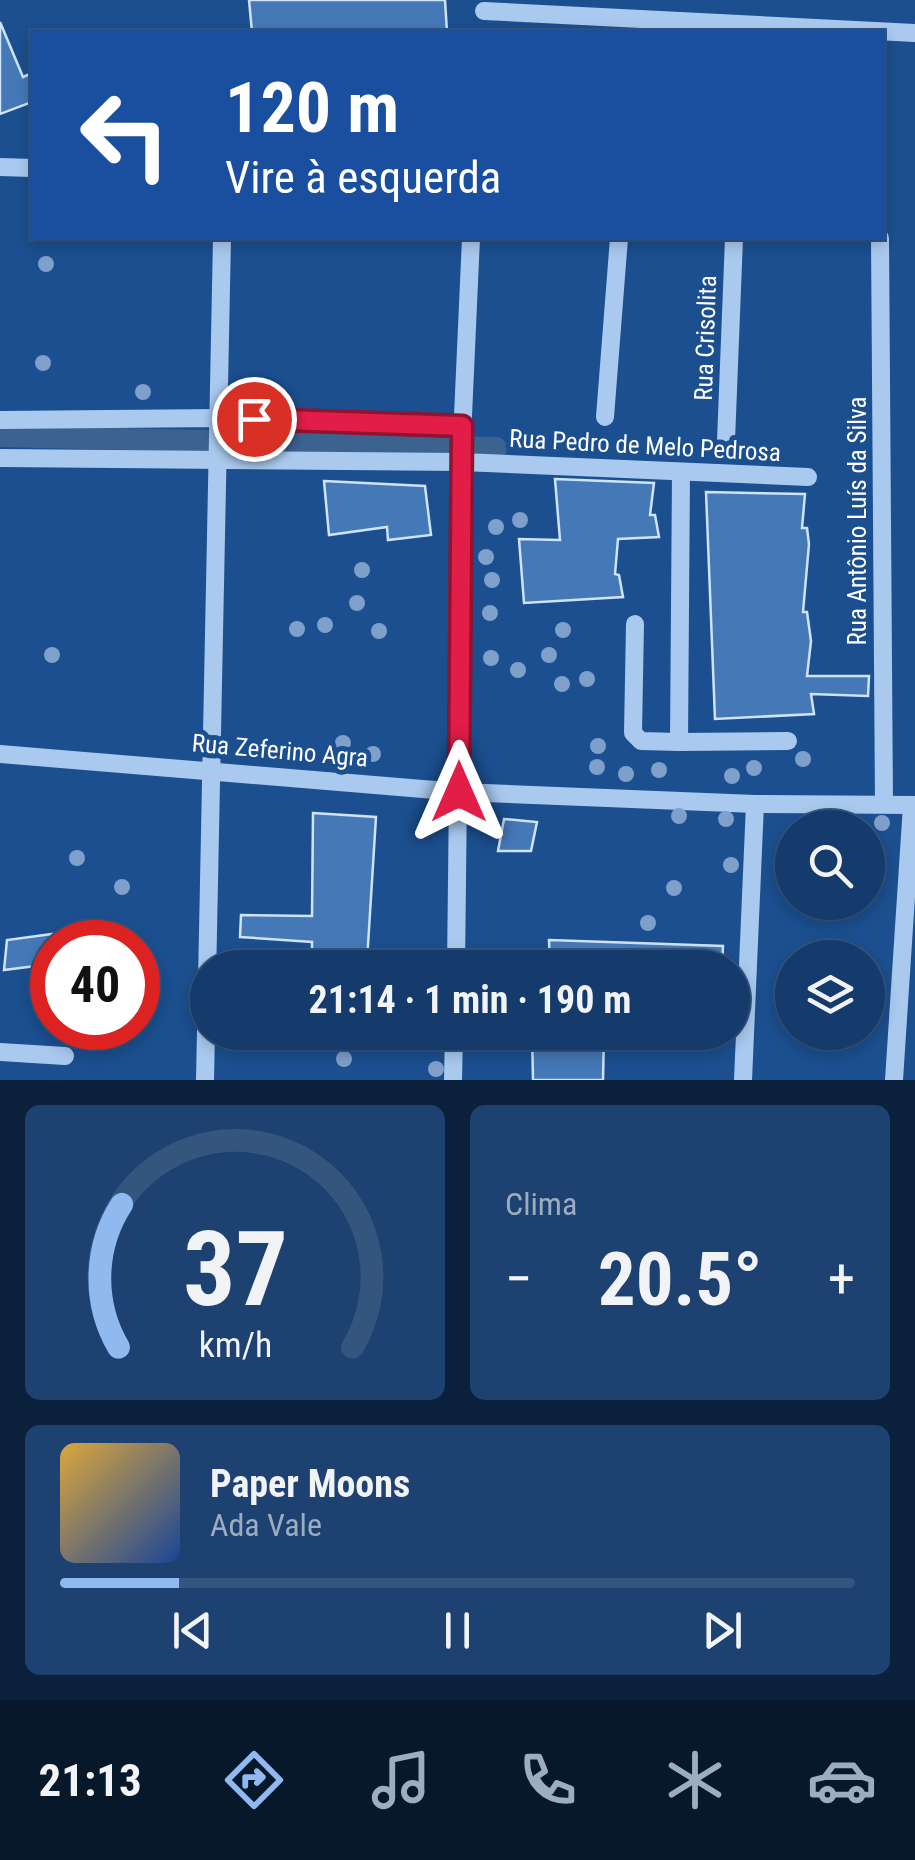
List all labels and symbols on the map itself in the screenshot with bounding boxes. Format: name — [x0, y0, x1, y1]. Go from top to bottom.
street label: Rua Crisolita — [689, 275, 722, 401]
pin — [212, 377, 297, 462]
street label: Rua Antônio Luís da Silva — [843, 397, 872, 645]
street label: Rua Pedro de Melo Pedrosa — [508, 424, 782, 467]
street label: Rua Zeferino Agra — [191, 728, 369, 773]
position arrow — [407, 740, 511, 844]
speed limit sign: 40 — [30, 920, 160, 1050]

